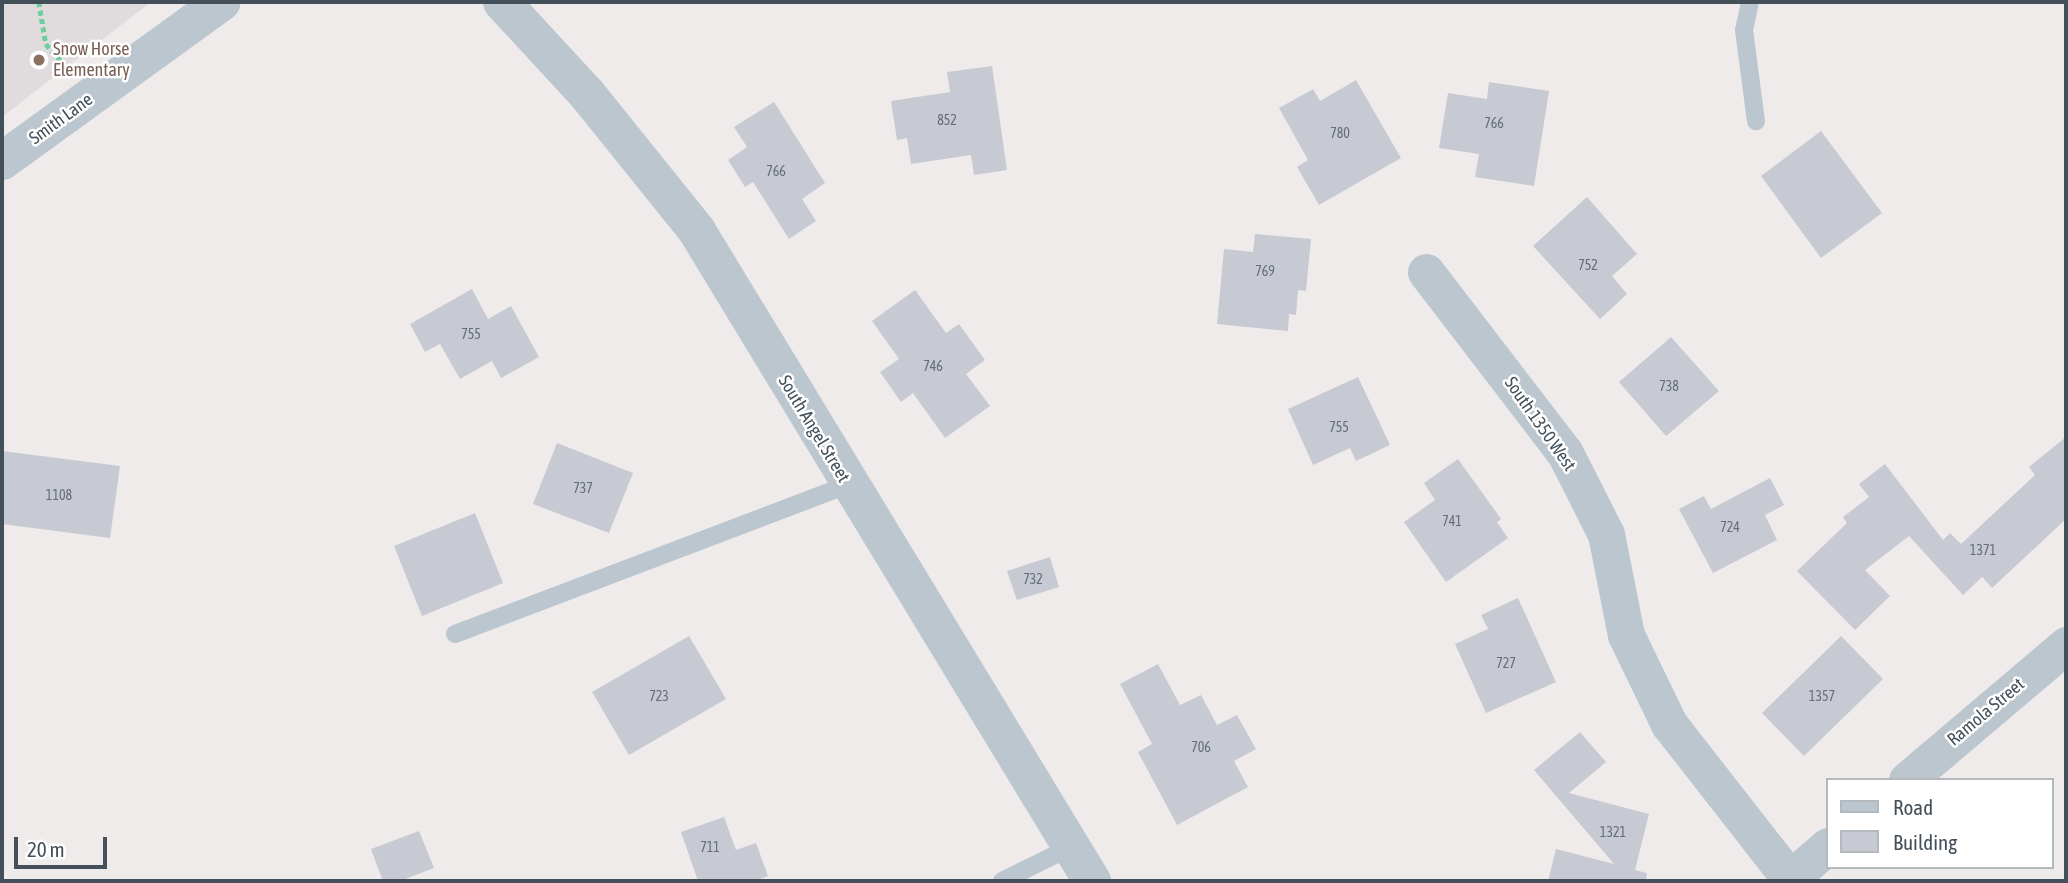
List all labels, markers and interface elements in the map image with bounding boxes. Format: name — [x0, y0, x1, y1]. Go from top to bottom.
place label: Snow Horse Elementary — [53, 39, 130, 82]
marker: Snow Horse Elementary — [31, 52, 47, 68]
street label: Smith Lane — [25, 89, 97, 149]
house number: 852 — [937, 112, 957, 128]
house number: 766 — [1484, 115, 1504, 131]
house number: 780 — [1330, 125, 1350, 141]
house number: 766 — [766, 163, 786, 179]
house number: 752 — [1578, 257, 1598, 273]
house number: 769 — [1255, 263, 1275, 279]
house number: 755 — [461, 326, 481, 342]
house number: 746 — [923, 358, 943, 374]
street label: South Angel Street — [774, 372, 854, 486]
street label: South 1350 West — [1500, 373, 1580, 475]
house number: 738 — [1659, 378, 1679, 394]
house number: 755 — [1329, 419, 1349, 435]
house number: 737 — [573, 480, 593, 496]
house number: 1108 — [46, 487, 72, 503]
house number: 741 — [1442, 513, 1462, 529]
house number: 724 — [1720, 519, 1740, 535]
house number: 1371 — [1970, 542, 1996, 558]
house number: 732 — [1023, 571, 1043, 587]
house number: 727 — [1496, 655, 1516, 671]
street label: Ramola Street — [1943, 674, 2029, 750]
house number: 723 — [649, 688, 669, 704]
house number: 1357 — [1809, 688, 1835, 704]
house number: 706 — [1191, 739, 1211, 755]
legend — [1826, 778, 2054, 869]
text: Road — [1893, 795, 1933, 819]
scale bar — [18, 824, 110, 868]
house number: 1321 — [1600, 824, 1626, 840]
text: Building — [1893, 830, 1957, 854]
text: 20 m — [27, 837, 65, 861]
house number: 711 — [700, 839, 720, 855]

